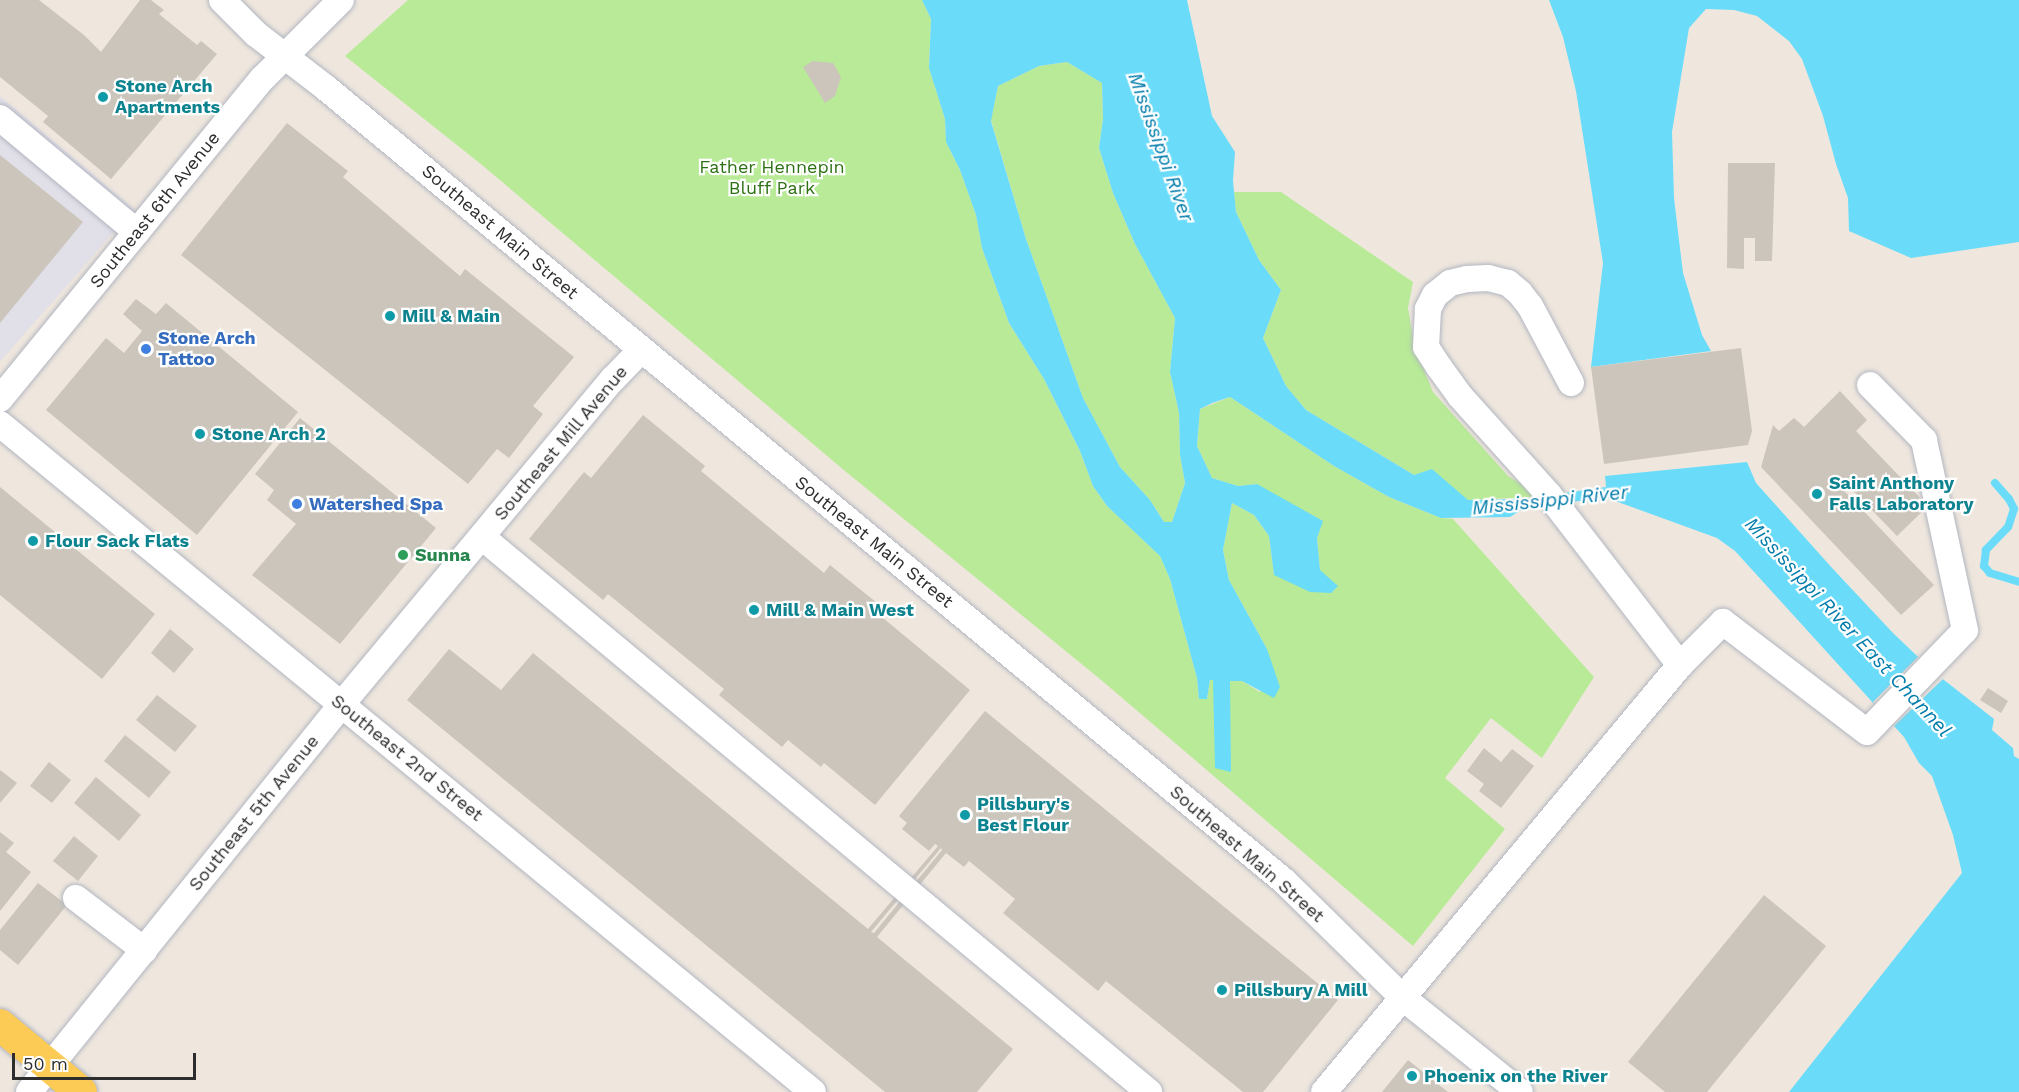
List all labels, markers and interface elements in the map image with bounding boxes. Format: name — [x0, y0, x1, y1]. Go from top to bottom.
water label: Mississippi River — [1123, 69, 1199, 225]
place label: Stone Arch Apartments — [115, 76, 220, 118]
marker: Stone Arch Apartments — [96, 90, 110, 104]
street label: Southeast 6th Avenue — [85, 127, 225, 293]
park label: Father Hennepin Bluff Park — [699, 157, 845, 200]
street label: Southeast Main Street — [417, 160, 583, 304]
place label: Mill & Main — [402, 305, 500, 327]
marker: Mill & Main — [383, 309, 397, 323]
place label: Stone Arch Tattoo — [158, 328, 256, 370]
marker: Stone Arch Tattoo — [139, 342, 153, 356]
street label: Southeast Mill Avenue — [489, 361, 633, 525]
place label: Stone Arch 2 — [212, 423, 326, 445]
marker: Stone Arch 2 — [193, 427, 207, 441]
street label: Southeast Main Street — [790, 471, 958, 613]
place label: Saint Anthony Falls Laboratory — [1829, 473, 1974, 516]
water label: Mississippi River — [1471, 480, 1629, 520]
marker: Saint Anthony Falls Laboratory — [1810, 487, 1824, 501]
place label: Watershed Spa — [309, 493, 443, 515]
marker: Watershed Spa — [290, 497, 304, 511]
water label: Mississippi River East Channel — [1740, 512, 1956, 742]
place label: Flour Sack Flats — [45, 530, 190, 552]
marker: Flour Sack Flats — [26, 534, 40, 548]
place label: Sunna — [415, 544, 470, 566]
marker: Sunna — [396, 548, 410, 562]
place label: Mill & Main West — [766, 599, 914, 621]
marker: Mill & Main West — [747, 603, 761, 617]
street label: Southeast 2nd Street — [327, 690, 487, 826]
street label: Southeast 5th Avenue — [184, 730, 324, 896]
street label: Southeast Main Street — [1165, 781, 1329, 927]
place label: Pillsbury's Best Flour — [977, 794, 1070, 836]
marker: Pillsbury's Best Flour — [958, 808, 972, 822]
place label: Pillsbury A Mill — [1234, 979, 1369, 1001]
marker: Pillsbury A Mill — [1215, 983, 1229, 997]
scale bar — [15, 1041, 200, 1079]
text: 50 m — [23, 1053, 68, 1074]
place label: Phoenix on the River — [1424, 1065, 1608, 1087]
marker: Phoenix on the River — [1405, 1069, 1419, 1083]

